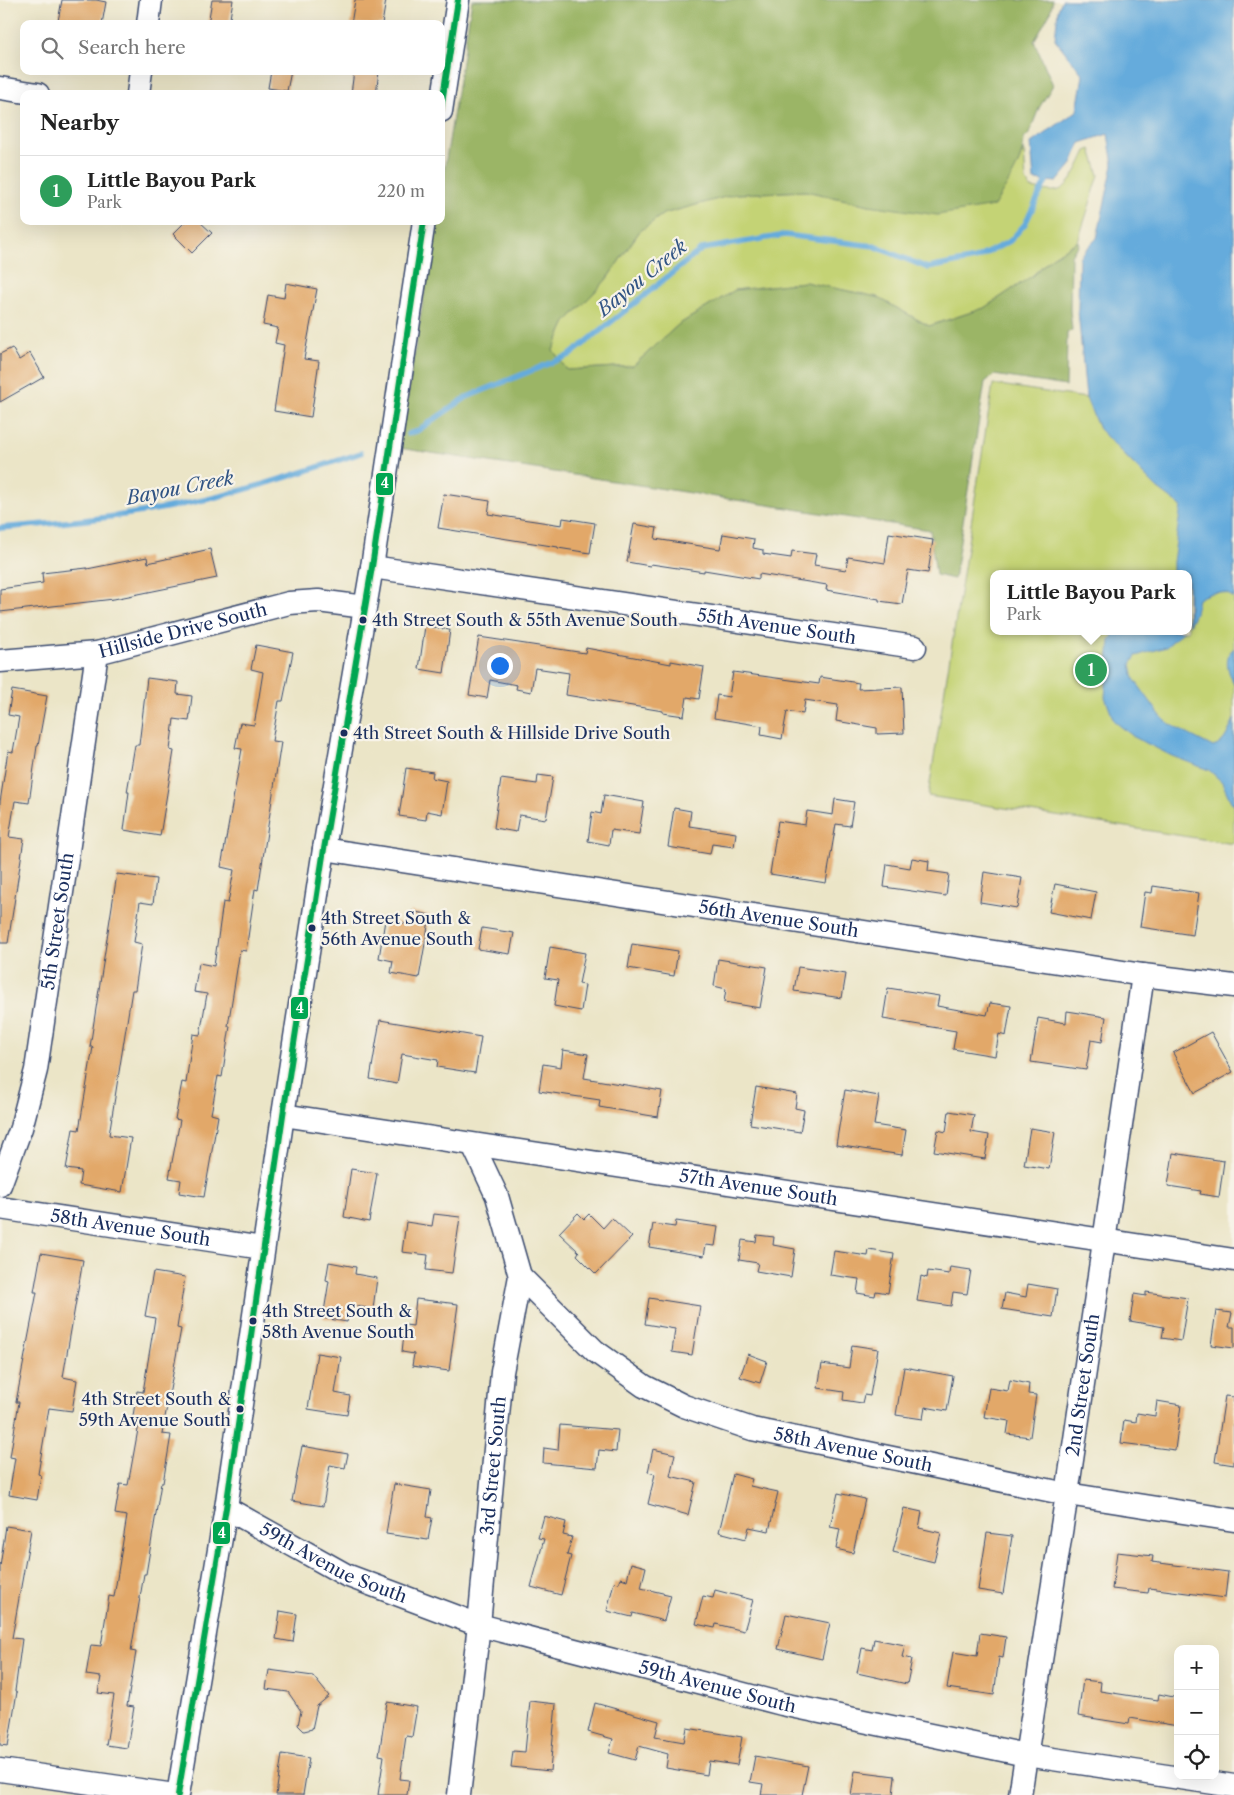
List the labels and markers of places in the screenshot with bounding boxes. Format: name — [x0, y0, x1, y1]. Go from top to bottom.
place label: 4th Street South & 55th Avenue South — [372, 610, 678, 630]
marker: 4th Street South & 55th Avenue South — [358, 615, 368, 625]
pin: 1 — [1075, 651, 1107, 689]
place label: 4th Street South & Hillside Drive South — [353, 723, 671, 743]
marker: 4th Street South & Hillside Drive South — [339, 728, 349, 738]
place label: 4th Street South & 56th Avenue South — [321, 908, 474, 949]
marker: 4th Street South & 56th Avenue South — [307, 923, 317, 933]
place label: 4th Street South & 58th Avenue South — [262, 1301, 415, 1342]
marker: 4th Street South & 58th Avenue South — [248, 1316, 258, 1326]
place label: 4th Street South & 59th Avenue South — [79, 1389, 231, 1430]
marker: 4th Street South & 59th Avenue South — [235, 1404, 245, 1414]

